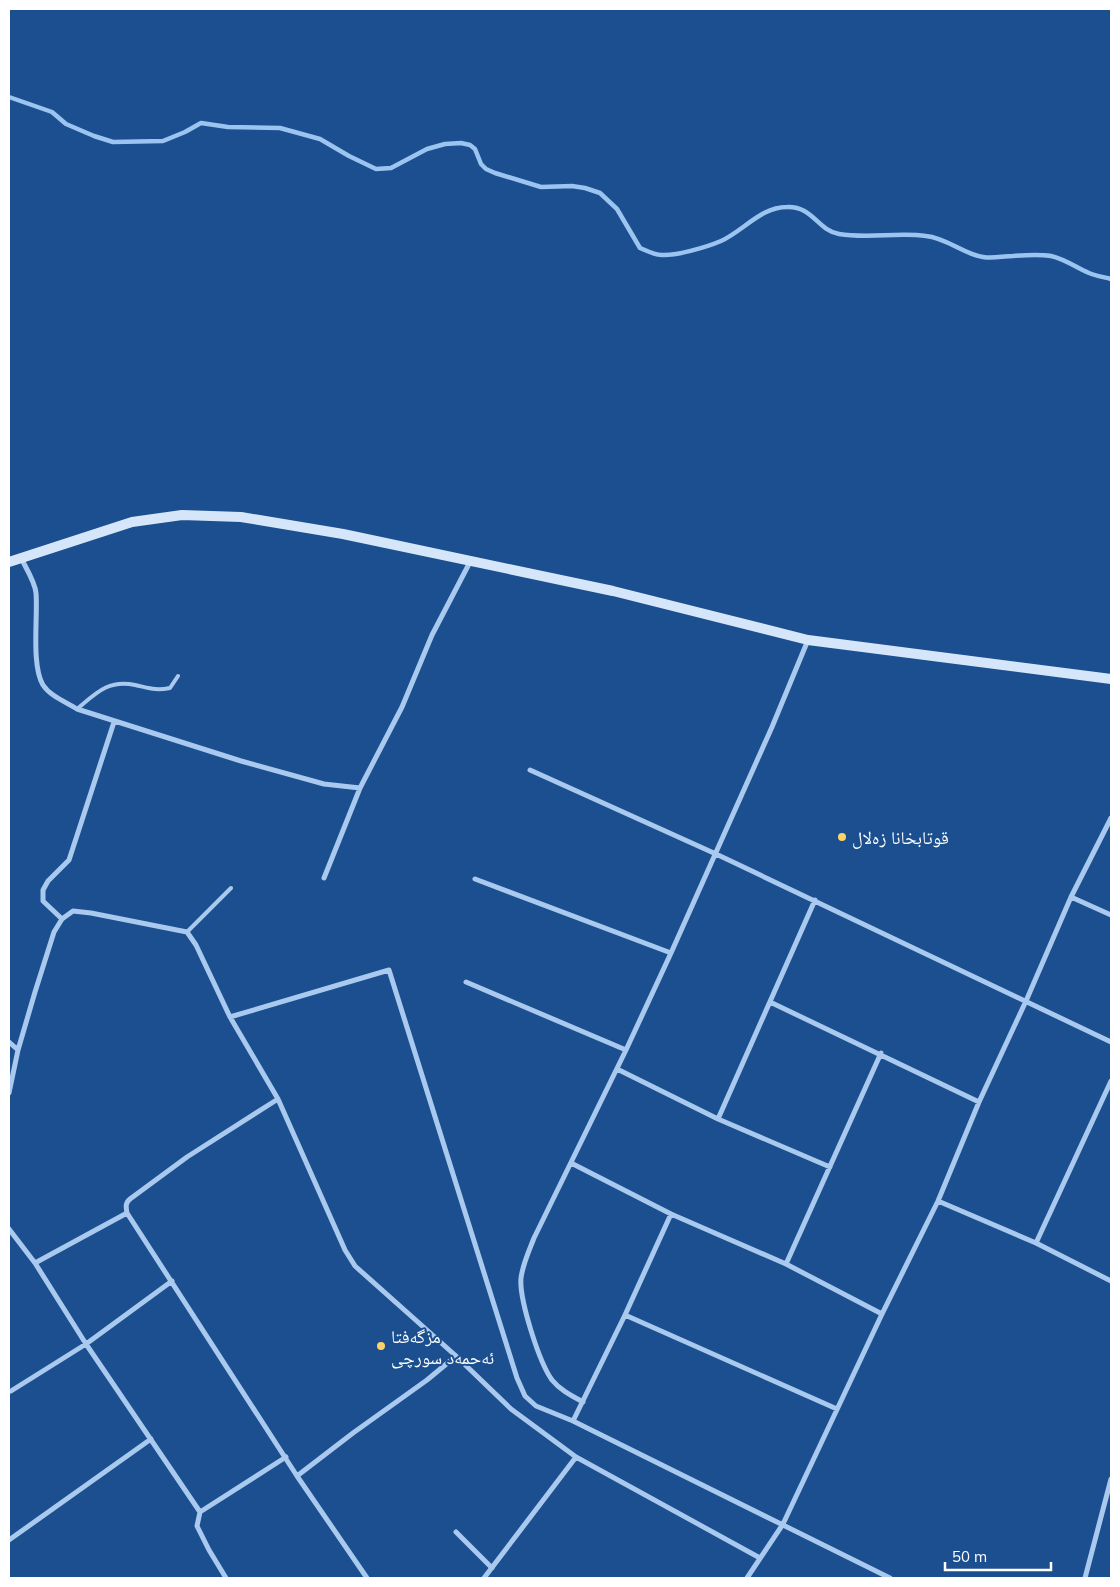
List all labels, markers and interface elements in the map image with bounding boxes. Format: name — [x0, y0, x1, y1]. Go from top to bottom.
place label: قوتابخانا زەلال — [852, 826, 949, 849]
marker: قوتابخانا زەلال — [836, 831, 848, 843]
place label: مزگەفتا ئەحمەد سورچی — [391, 1325, 494, 1369]
marker: مزگەفتا ئەحمەد سورچی — [375, 1340, 387, 1352]
scale bar — [945, 1540, 1051, 1572]
text: 50 m — [952, 1547, 987, 1566]

